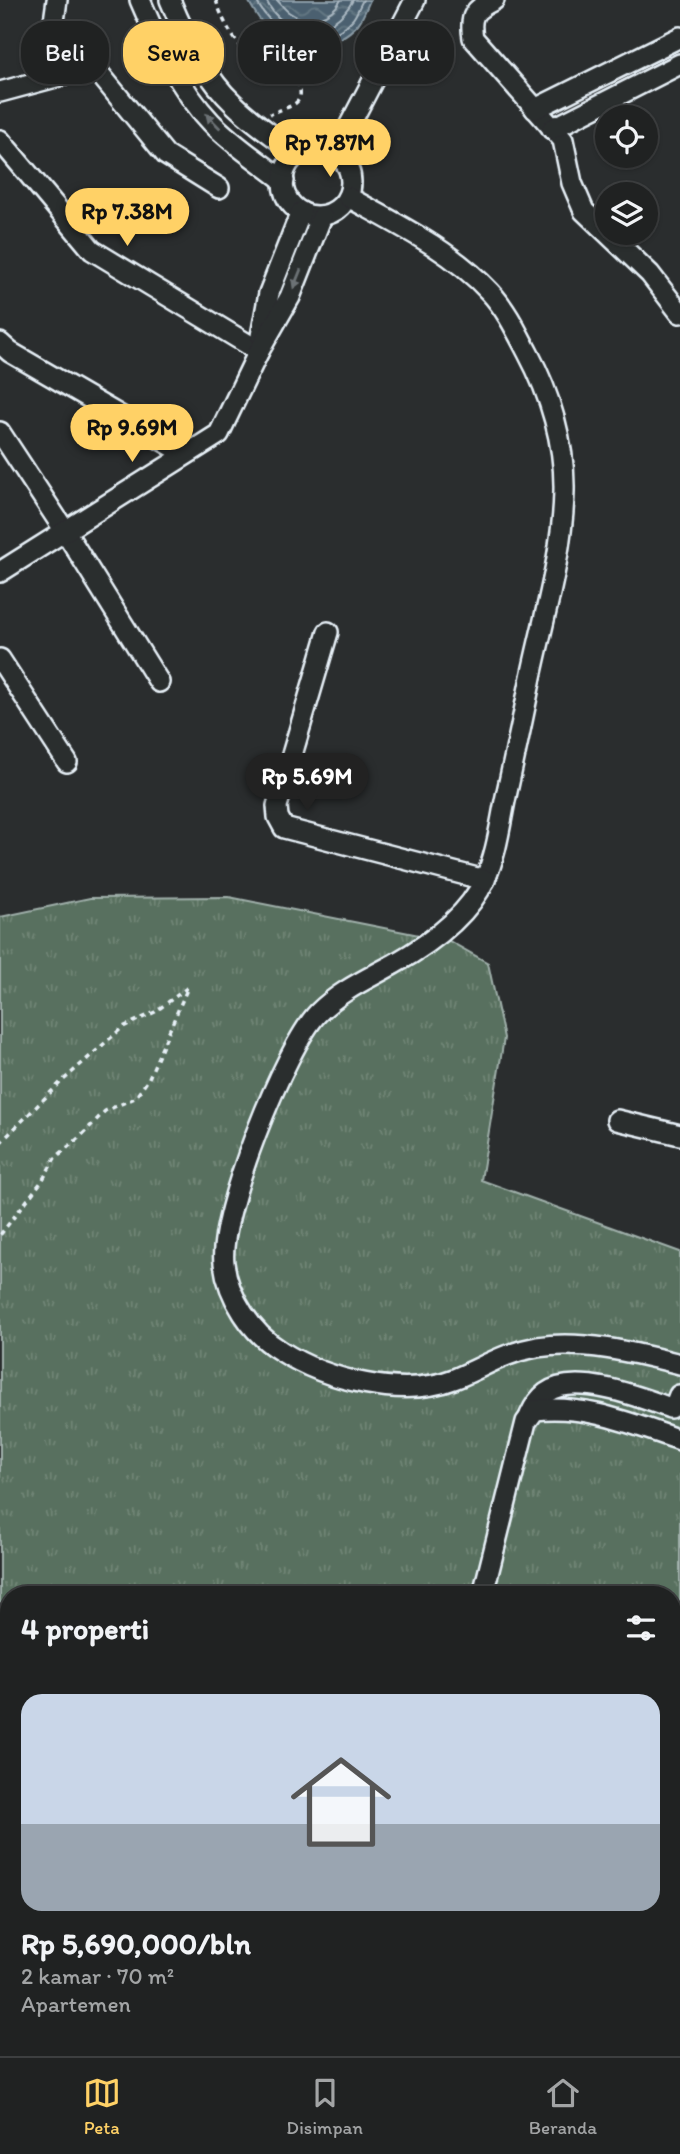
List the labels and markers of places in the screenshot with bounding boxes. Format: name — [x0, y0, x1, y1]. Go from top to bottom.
pin: Rp 7.87M — [258, 120, 402, 179]
pin: Rp 7.38M — [55, 188, 199, 248]
pin: Rp 9.69M — [60, 405, 204, 464]
pin: Rp 5.69M — [235, 754, 379, 813]

